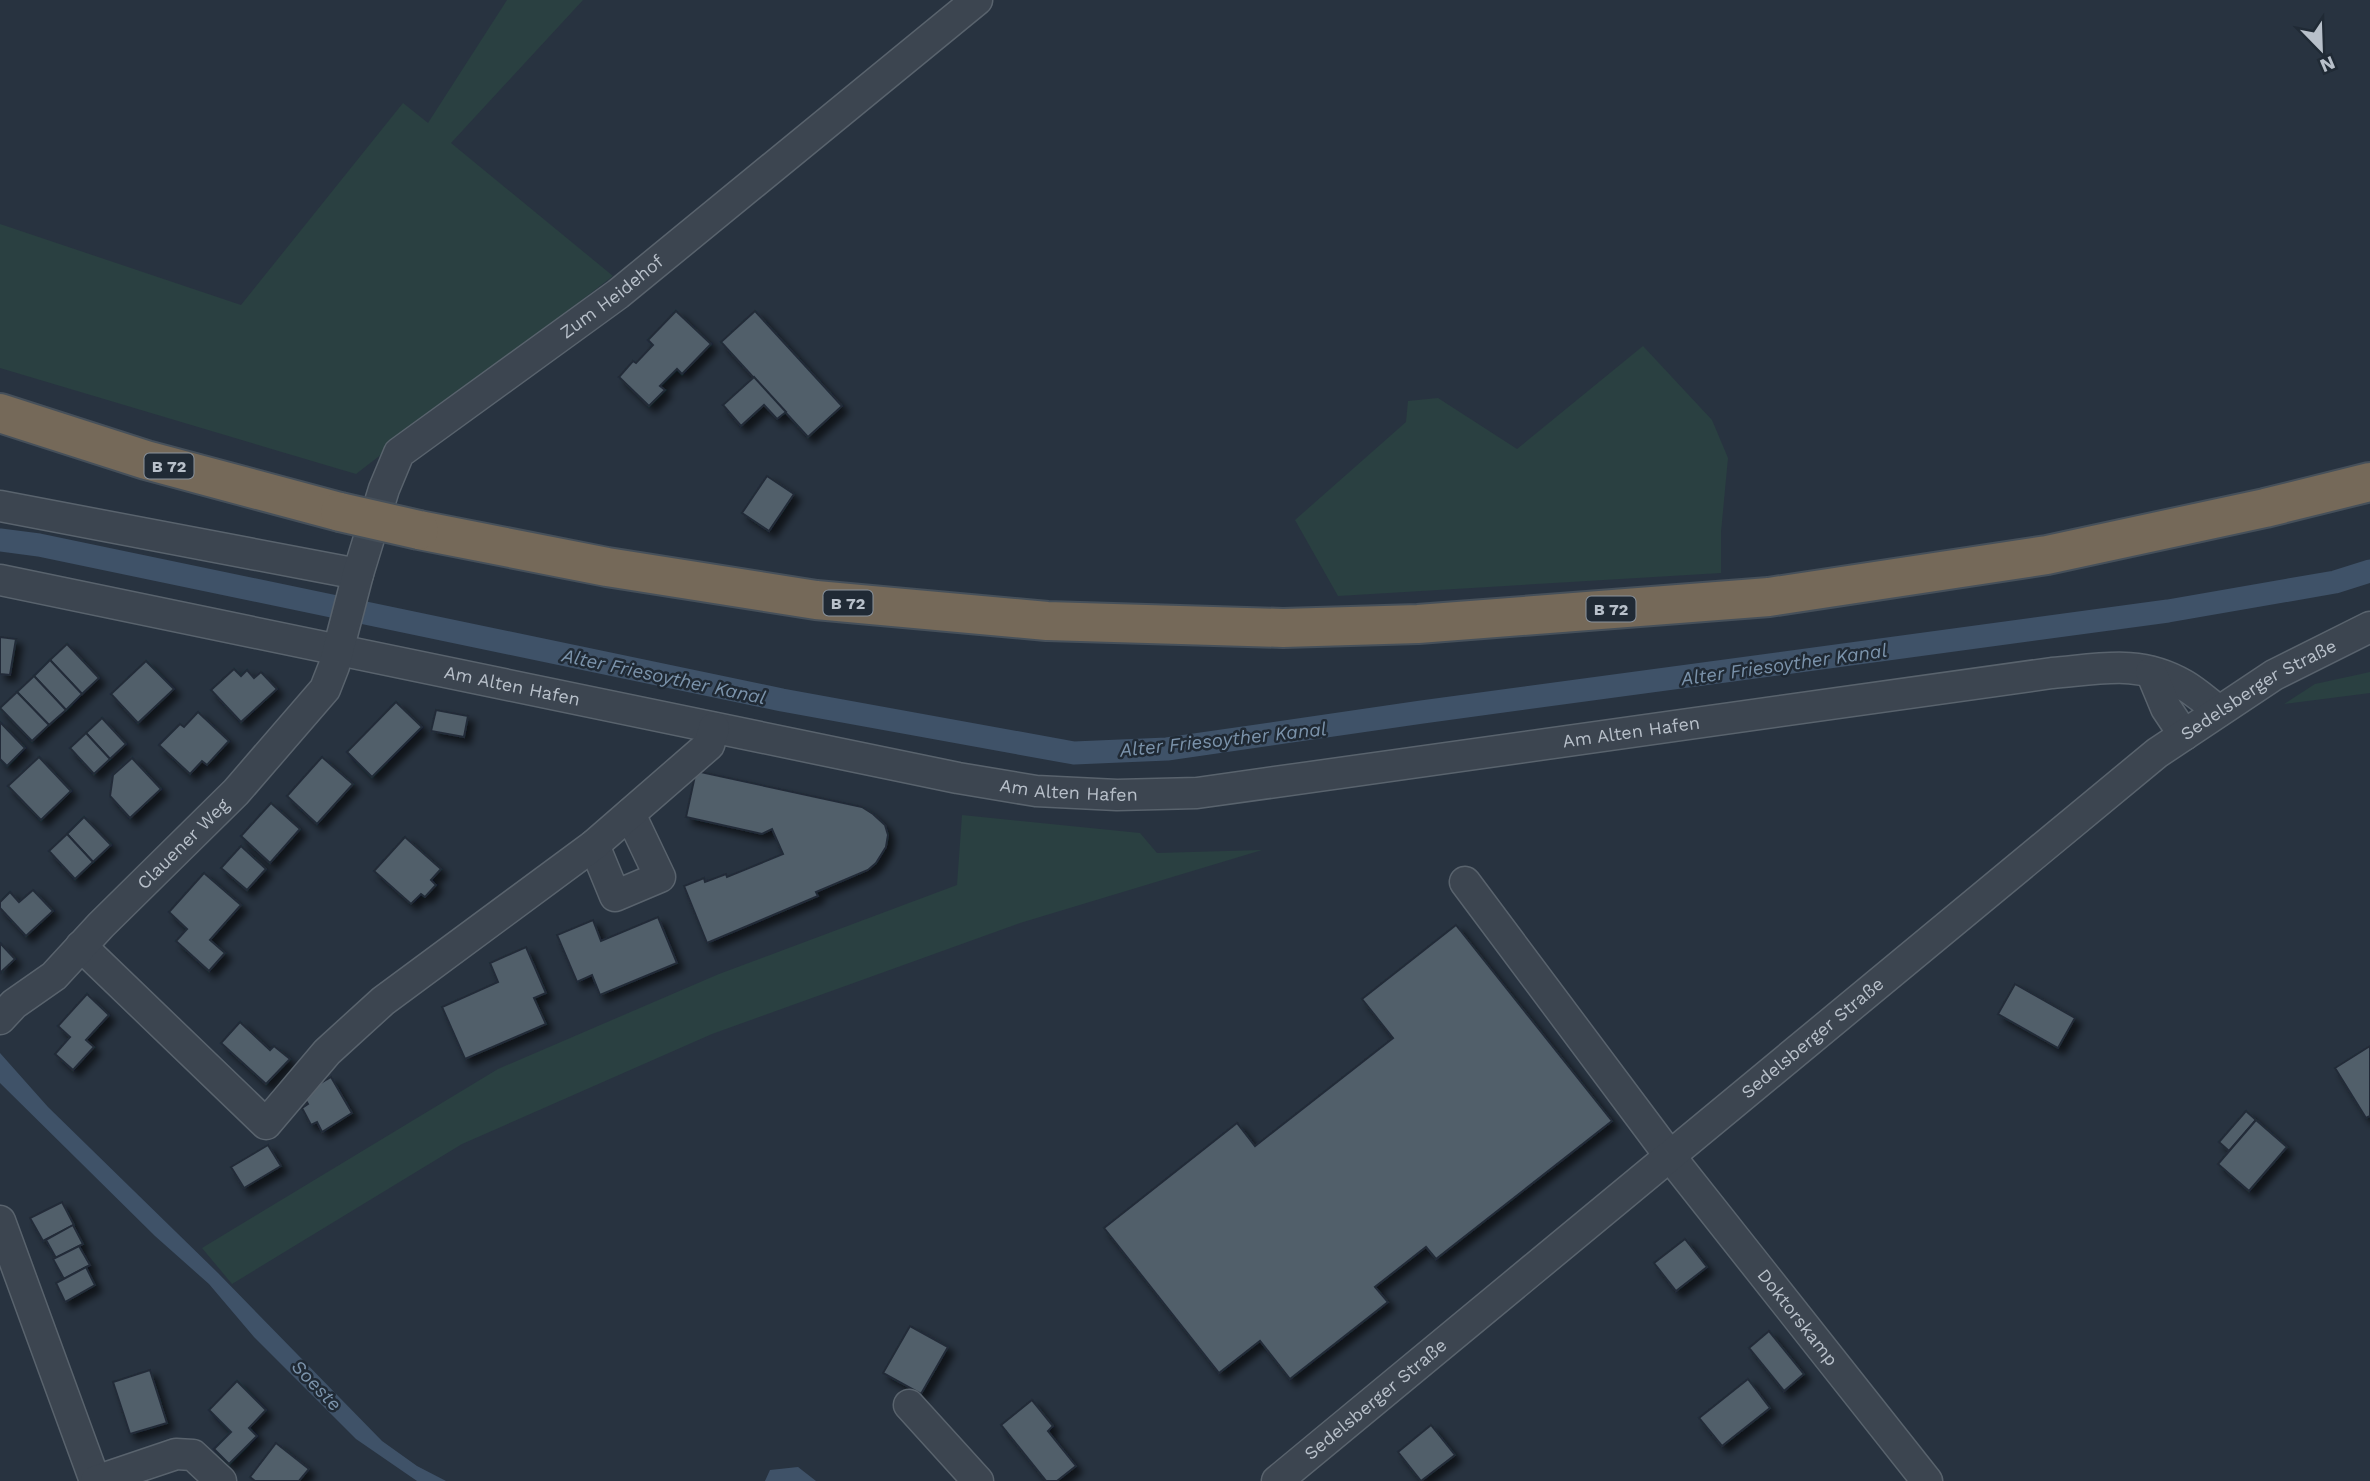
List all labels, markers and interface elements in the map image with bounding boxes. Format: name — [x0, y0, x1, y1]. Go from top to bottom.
north arrow — [2286, 14, 2356, 84]
text: N — [2316, 51, 2338, 78]
street label: Zum Heidehof — [556, 250, 667, 342]
road number: B 72 — [144, 453, 194, 478]
road number: B 72 — [824, 590, 872, 616]
road number: B 72 — [1586, 596, 1636, 622]
street label: Sedelsberger Straße — [2177, 635, 2340, 744]
water label: Alter Friesoyther Kanal — [1679, 639, 1889, 690]
water label: Alter Friesoyther Kanal — [559, 643, 768, 709]
street label: Am Alten Hafen — [442, 661, 582, 710]
street label: Am Alten Hafen — [1561, 712, 1701, 752]
water label: Alter Friesoyther Kanal — [1118, 717, 1328, 762]
street label: Am Alten Hafen — [998, 774, 1138, 805]
street label: Clauener Weg — [133, 794, 233, 893]
street label: Sedelsberger Straße — [1737, 973, 1888, 1102]
street label: Doktorskamp — [1753, 1265, 1843, 1370]
street label: Sedelsberger Straße — [1300, 1334, 1451, 1464]
water label: Soeste — [287, 1355, 347, 1416]

